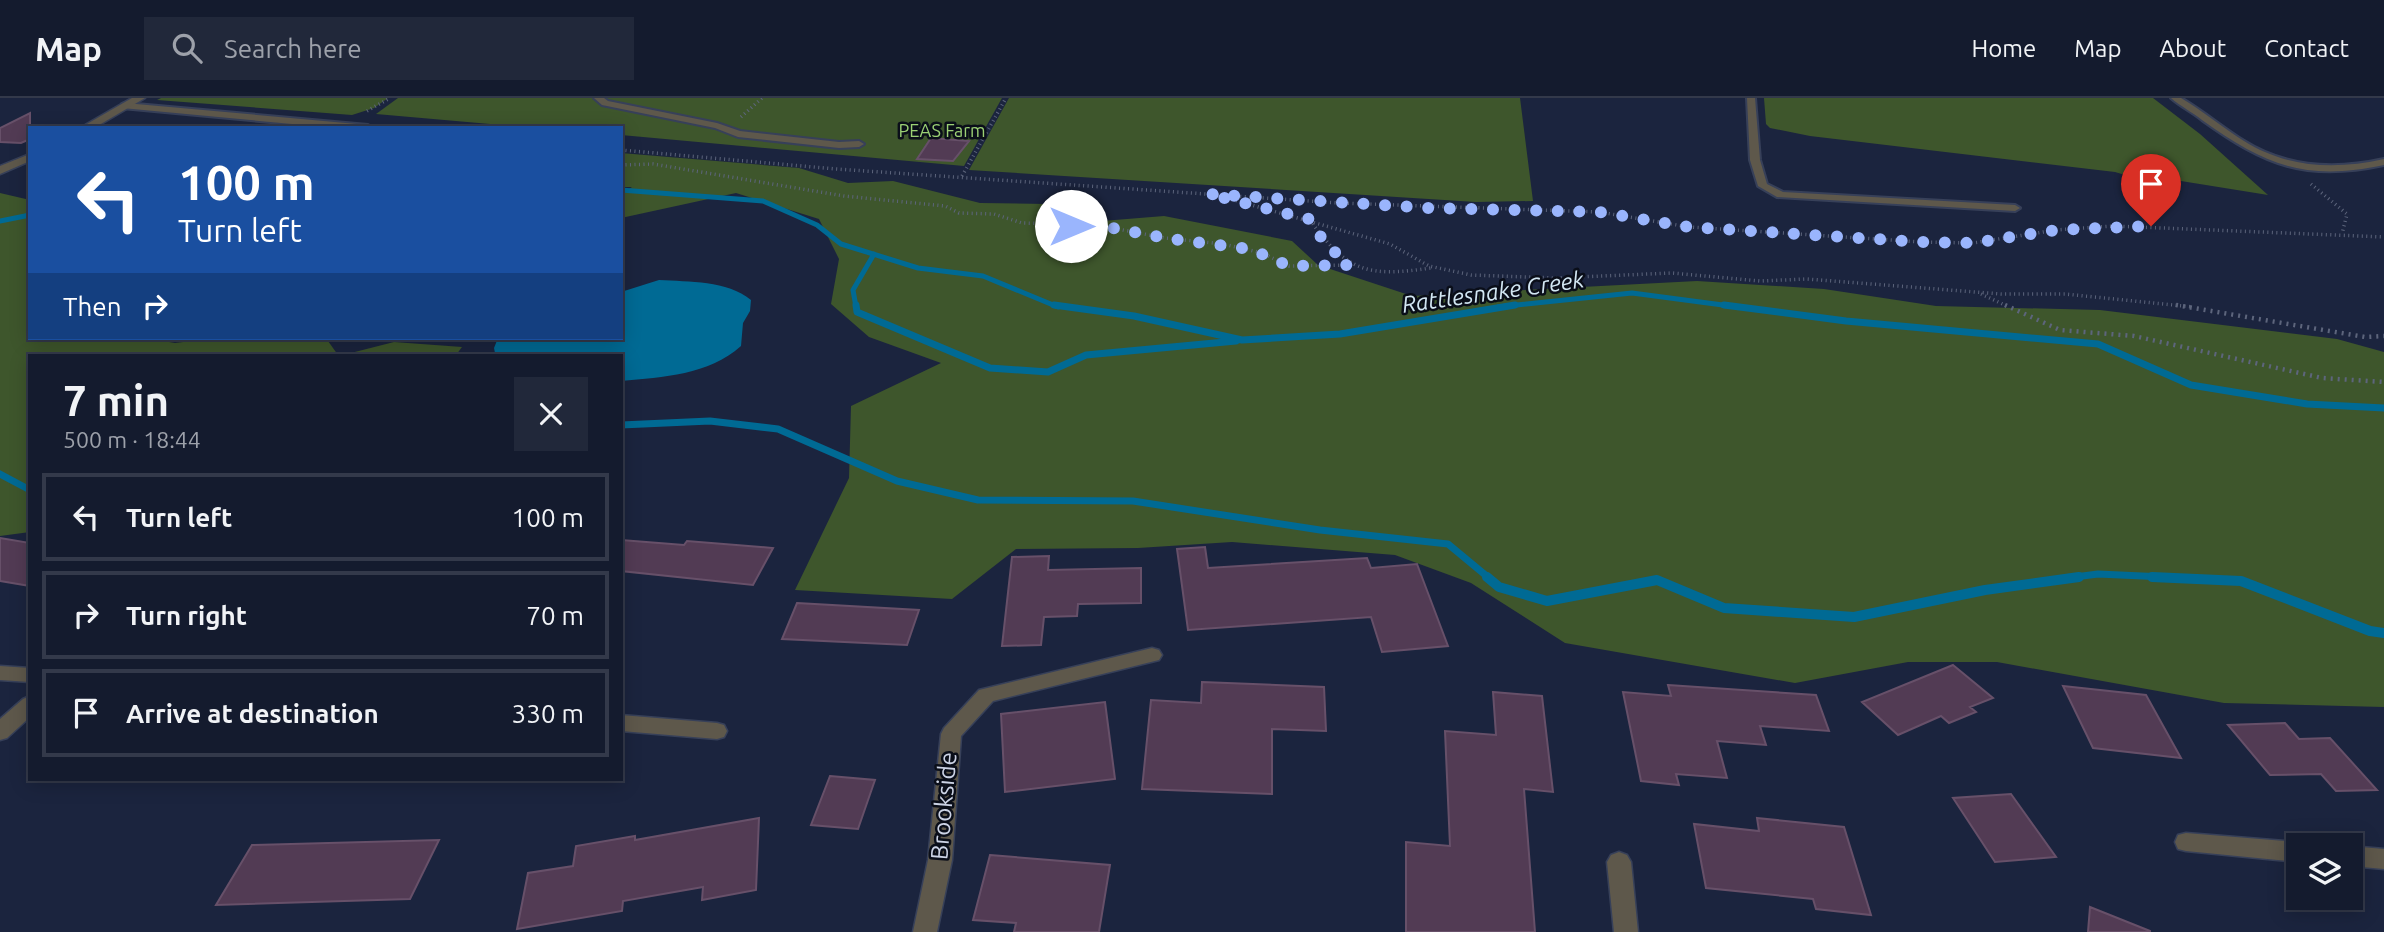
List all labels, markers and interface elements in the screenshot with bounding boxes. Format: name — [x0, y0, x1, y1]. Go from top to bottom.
search box — [144, 17, 634, 80]
icon: search — [168, 29, 206, 67]
text: Map — [35, 30, 102, 67]
text: Search here — [224, 34, 362, 63]
text: Home — [1971, 35, 2036, 62]
text: Map — [2074, 35, 2121, 62]
text: About — [2159, 35, 2226, 62]
text: Contact — [2264, 35, 2349, 62]
park label: PEAS Farm — [898, 120, 986, 140]
icon: left — [63, 154, 154, 245]
text: 100 m — [178, 154, 315, 209]
pin — [2121, 154, 2181, 226]
icon: arrive — [2132, 165, 2170, 203]
position arrow — [1034, 189, 1108, 263]
text: Turn left — [178, 212, 302, 248]
water label: Rattlesnake Creek — [1400, 266, 1586, 317]
icon: right — [136, 287, 174, 325]
text: Then — [63, 292, 122, 321]
text: 7 min — [63, 377, 169, 424]
button: close — [514, 377, 588, 451]
text: 500 m · 18:44 — [63, 427, 201, 452]
icon: left — [67, 498, 105, 536]
text: Turn left — [126, 503, 232, 532]
text: 100 m — [512, 503, 584, 532]
icon: right — [67, 596, 105, 634]
text: Turn right — [126, 601, 247, 630]
text: 70 m — [526, 601, 584, 630]
icon: arrive — [67, 694, 105, 732]
text: Arrive at destination — [126, 699, 379, 728]
text: 330 m — [512, 699, 584, 728]
street label: Brookside — [925, 751, 962, 861]
map controls — [2286, 833, 2363, 910]
button: layers — [2286, 833, 2363, 910]

